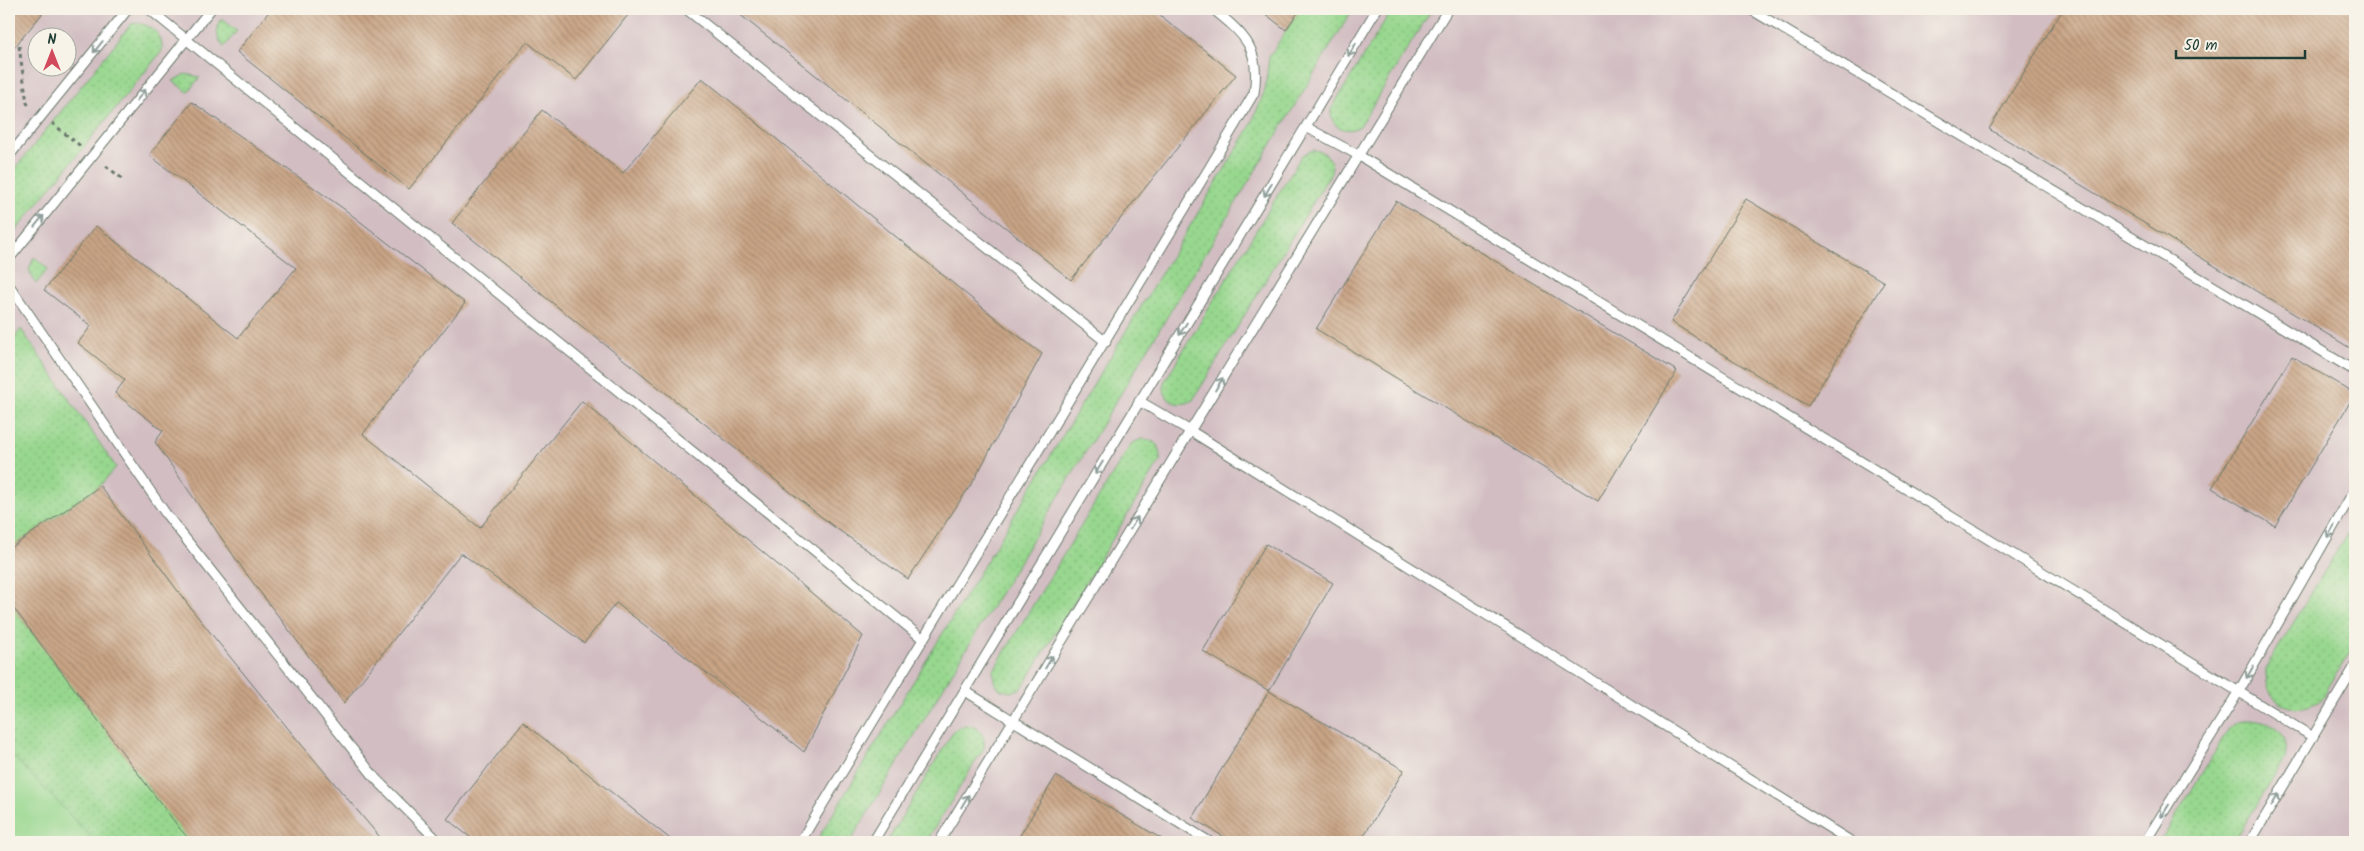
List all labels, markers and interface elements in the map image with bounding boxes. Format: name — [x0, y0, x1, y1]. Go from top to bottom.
north arrow — [28, 28, 78, 78]
scale bar — [2176, 28, 2305, 60]
text: N — [48, 29, 57, 51]
text: 50 m — [2184, 34, 2218, 58]
one-way arrow — [92, 40, 103, 53]
one-way arrow — [1346, 43, 1356, 57]
one-way arrow — [136, 89, 147, 102]
one-way arrow — [1262, 182, 1272, 196]
one-way arrow — [34, 215, 45, 228]
one-way arrow — [1178, 321, 1188, 335]
one-way arrow — [1214, 378, 1224, 392]
one-way arrow — [1094, 460, 1104, 474]
one-way arrow — [1129, 517, 1139, 531]
one-way arrow — [2326, 524, 2336, 539]
one-way arrow — [1045, 655, 1055, 669]
one-way arrow — [2245, 665, 2255, 680]
one-way arrow — [960, 794, 970, 808]
one-way arrow — [2270, 794, 2280, 808]
one-way arrow — [2159, 803, 2169, 817]

